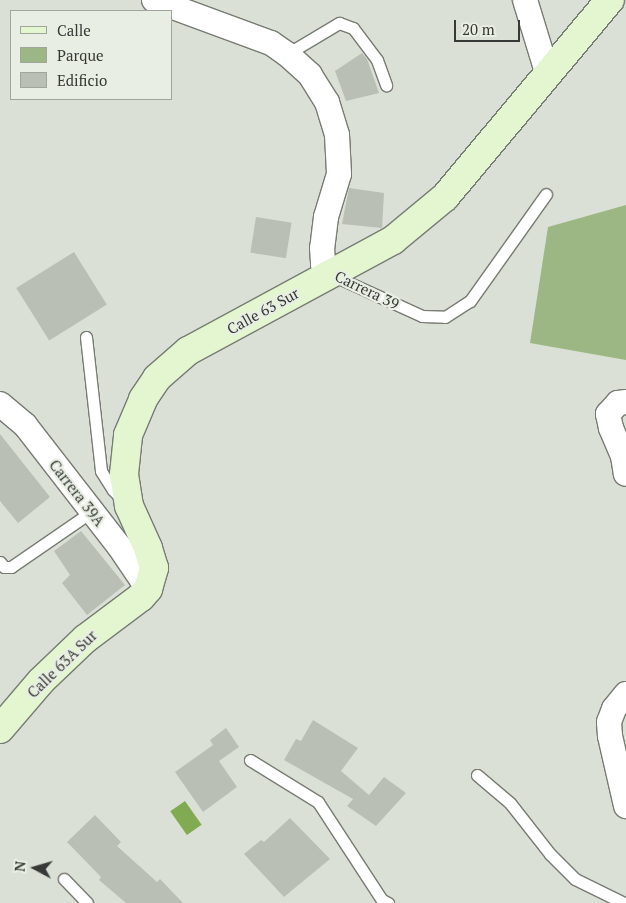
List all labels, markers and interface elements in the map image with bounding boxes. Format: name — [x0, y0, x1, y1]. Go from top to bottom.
legend — [10, 10, 172, 100]
scale bar — [456, 10, 522, 42]
text: 20 m — [462, 19, 495, 39]
text: Calle — [57, 20, 91, 40]
text: Parque — [57, 45, 104, 65]
text: Edificio — [57, 70, 107, 90]
street label: Carrera 39 — [332, 267, 402, 313]
street label: Calle 63 Sur — [224, 284, 302, 338]
street label: Carrera 39A — [45, 456, 109, 530]
street label: Calle 63A Sur — [23, 626, 101, 702]
north arrow — [10, 843, 60, 893]
text: N — [10, 860, 30, 873]

